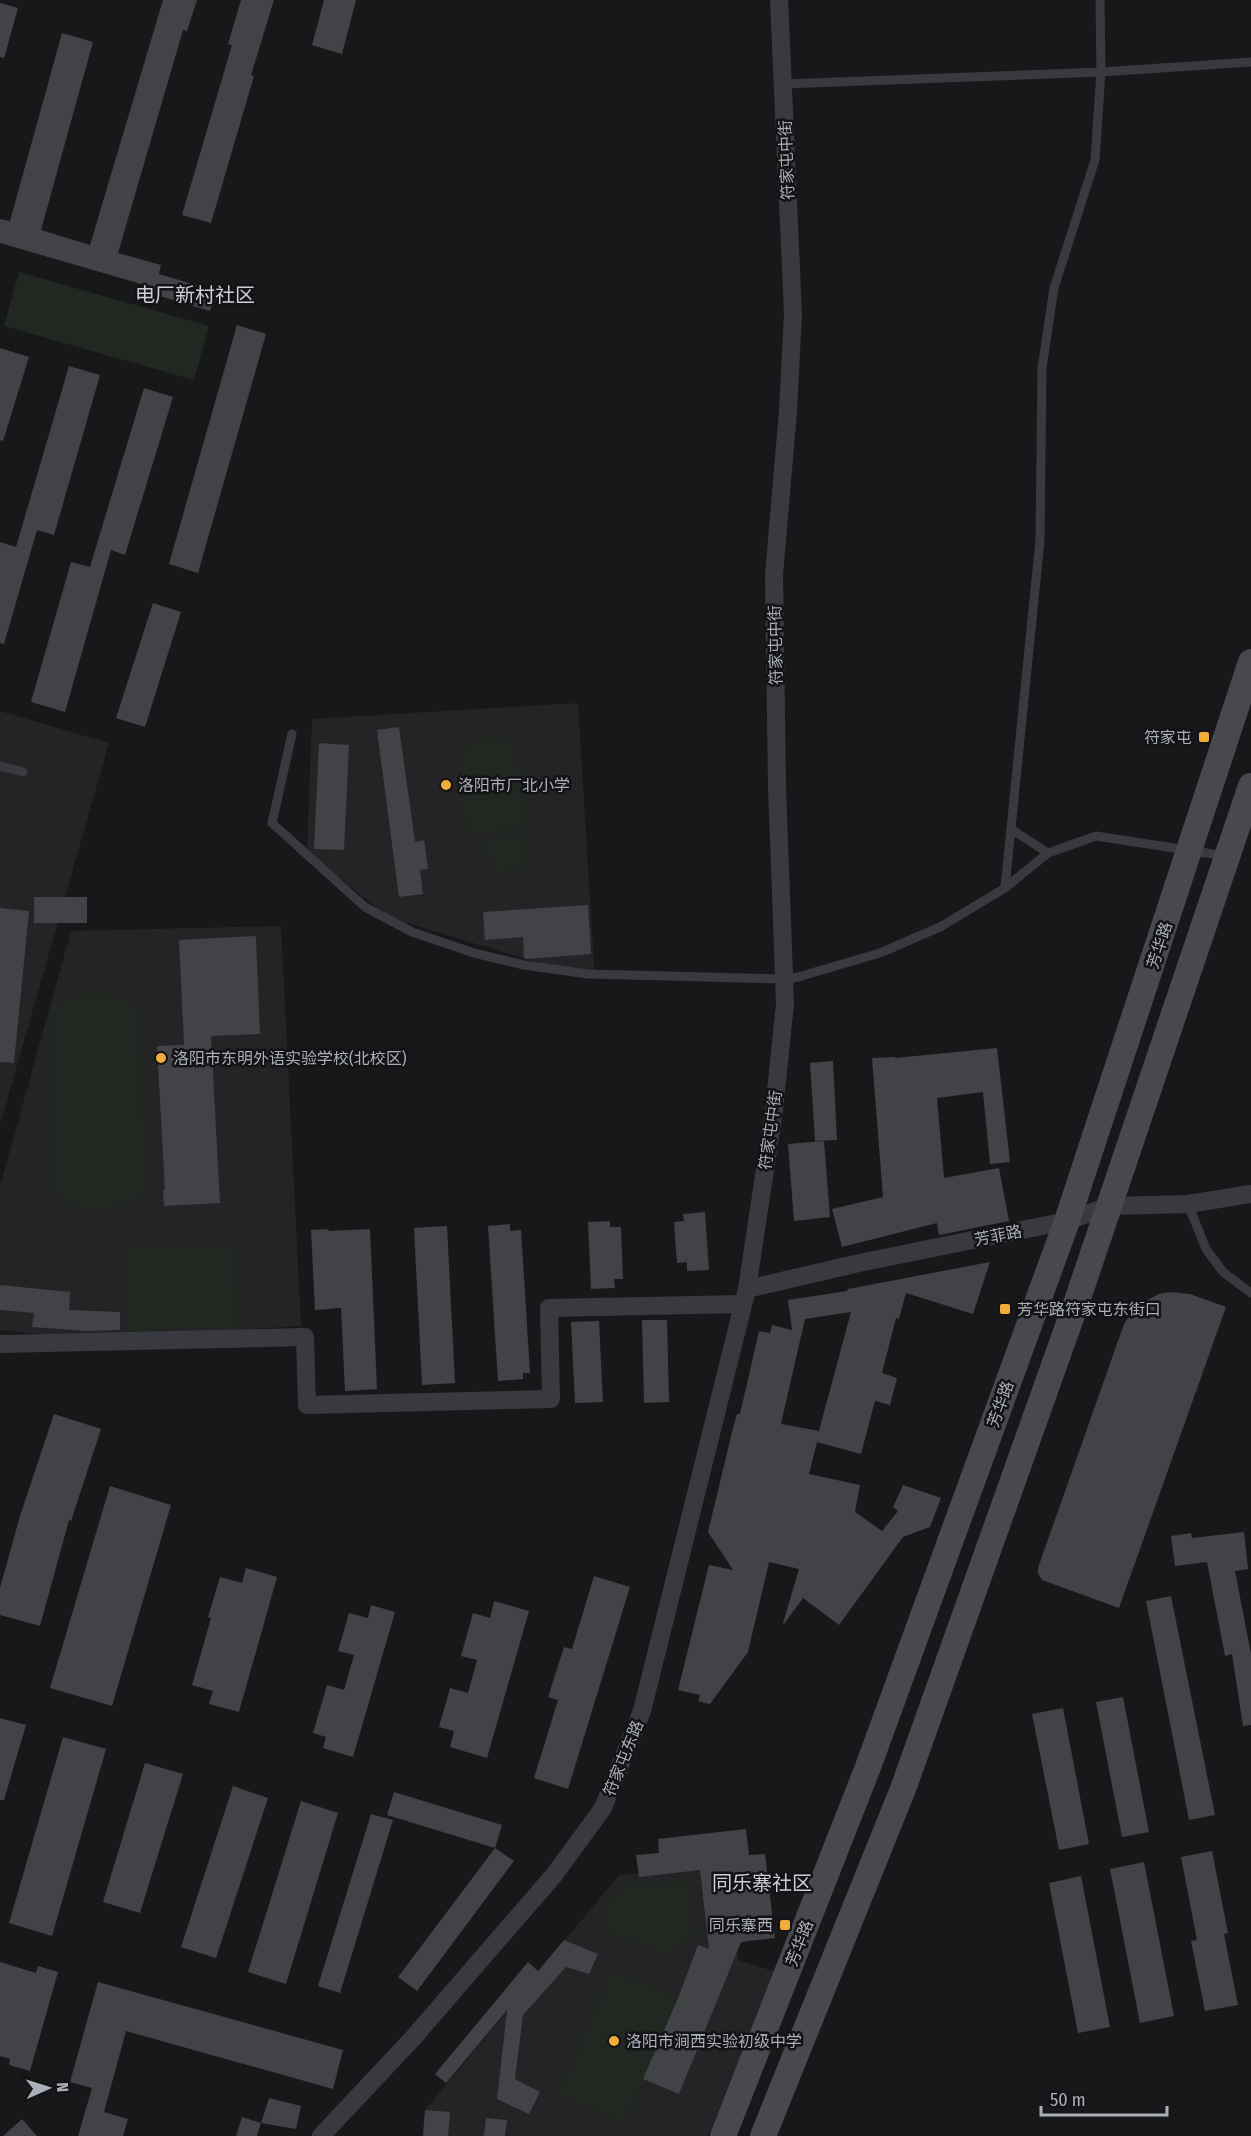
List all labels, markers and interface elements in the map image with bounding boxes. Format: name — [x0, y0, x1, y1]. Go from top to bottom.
street label: 符家屯中街 — [776, 120, 797, 200]
district label: 电厂新村社区 — [135, 283, 255, 307]
street label: 符家屯中街 — [765, 605, 786, 685]
place label: 符家屯 — [1144, 728, 1192, 747]
marker: 符家屯 — [1197, 730, 1211, 744]
place label: 洛阳市厂北小学 — [458, 776, 570, 795]
marker: 洛阳市厂北小学 — [439, 778, 453, 792]
street label: 芳华路 — [1143, 919, 1176, 971]
place label: 洛阳市东明外语实验学校(北校区) — [173, 1049, 407, 1068]
marker: 洛阳市东明外语实验学校(北校区) — [154, 1051, 168, 1065]
street label: 符家屯中街 — [756, 1089, 785, 1171]
street label: 芳菲路 — [973, 1222, 1023, 1249]
place label: 芳华路符家屯东街口 — [1017, 1300, 1161, 1319]
marker: 芳华路符家屯东街口 — [998, 1302, 1012, 1316]
street label: 芳华路 — [983, 1378, 1018, 1430]
street label: 符家屯东路 — [600, 1718, 647, 1799]
district label: 同乐寨社区 — [712, 1871, 812, 1895]
place label: 同乐寨西 — [709, 1916, 773, 1935]
street label: 芳华路 — [782, 1917, 817, 1969]
marker: 同乐寨西 — [778, 1918, 792, 1932]
place label: 洛阳市涧西实验初级中学 — [626, 2032, 802, 2051]
marker: 洛阳市涧西实验初级中学 — [607, 2034, 621, 2048]
north arrow — [18, 2058, 78, 2118]
scale bar — [1041, 2079, 1167, 2117]
text: N — [53, 2082, 72, 2093]
text: 50 m — [1050, 2089, 1086, 2111]

